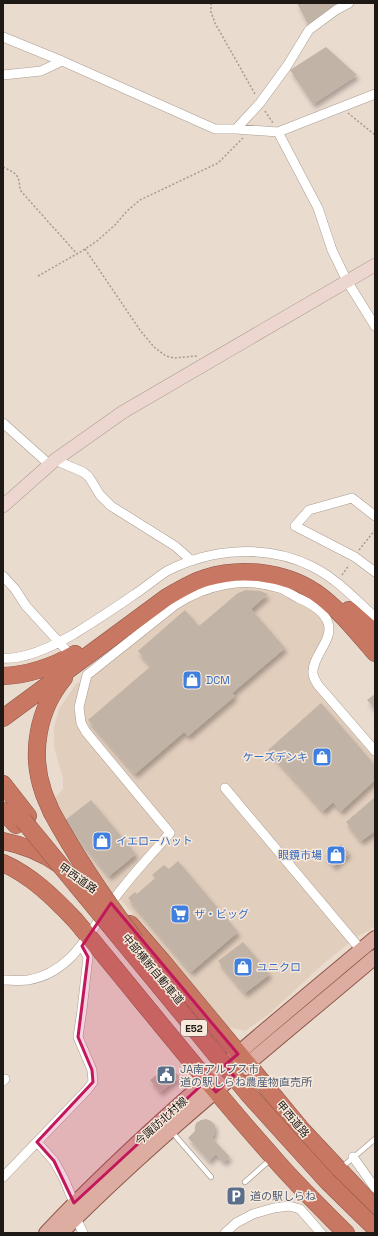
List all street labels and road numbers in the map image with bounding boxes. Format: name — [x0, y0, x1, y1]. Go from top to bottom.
street label: 甲西道路 — [56, 860, 100, 896]
street label: 中部横断自動車道 — [119, 931, 187, 1007]
road number: E52 — [181, 1020, 207, 1036]
street label: 今諏訪北村線 — [132, 1094, 190, 1148]
street label: 甲西道路 — [273, 1098, 313, 1140]

